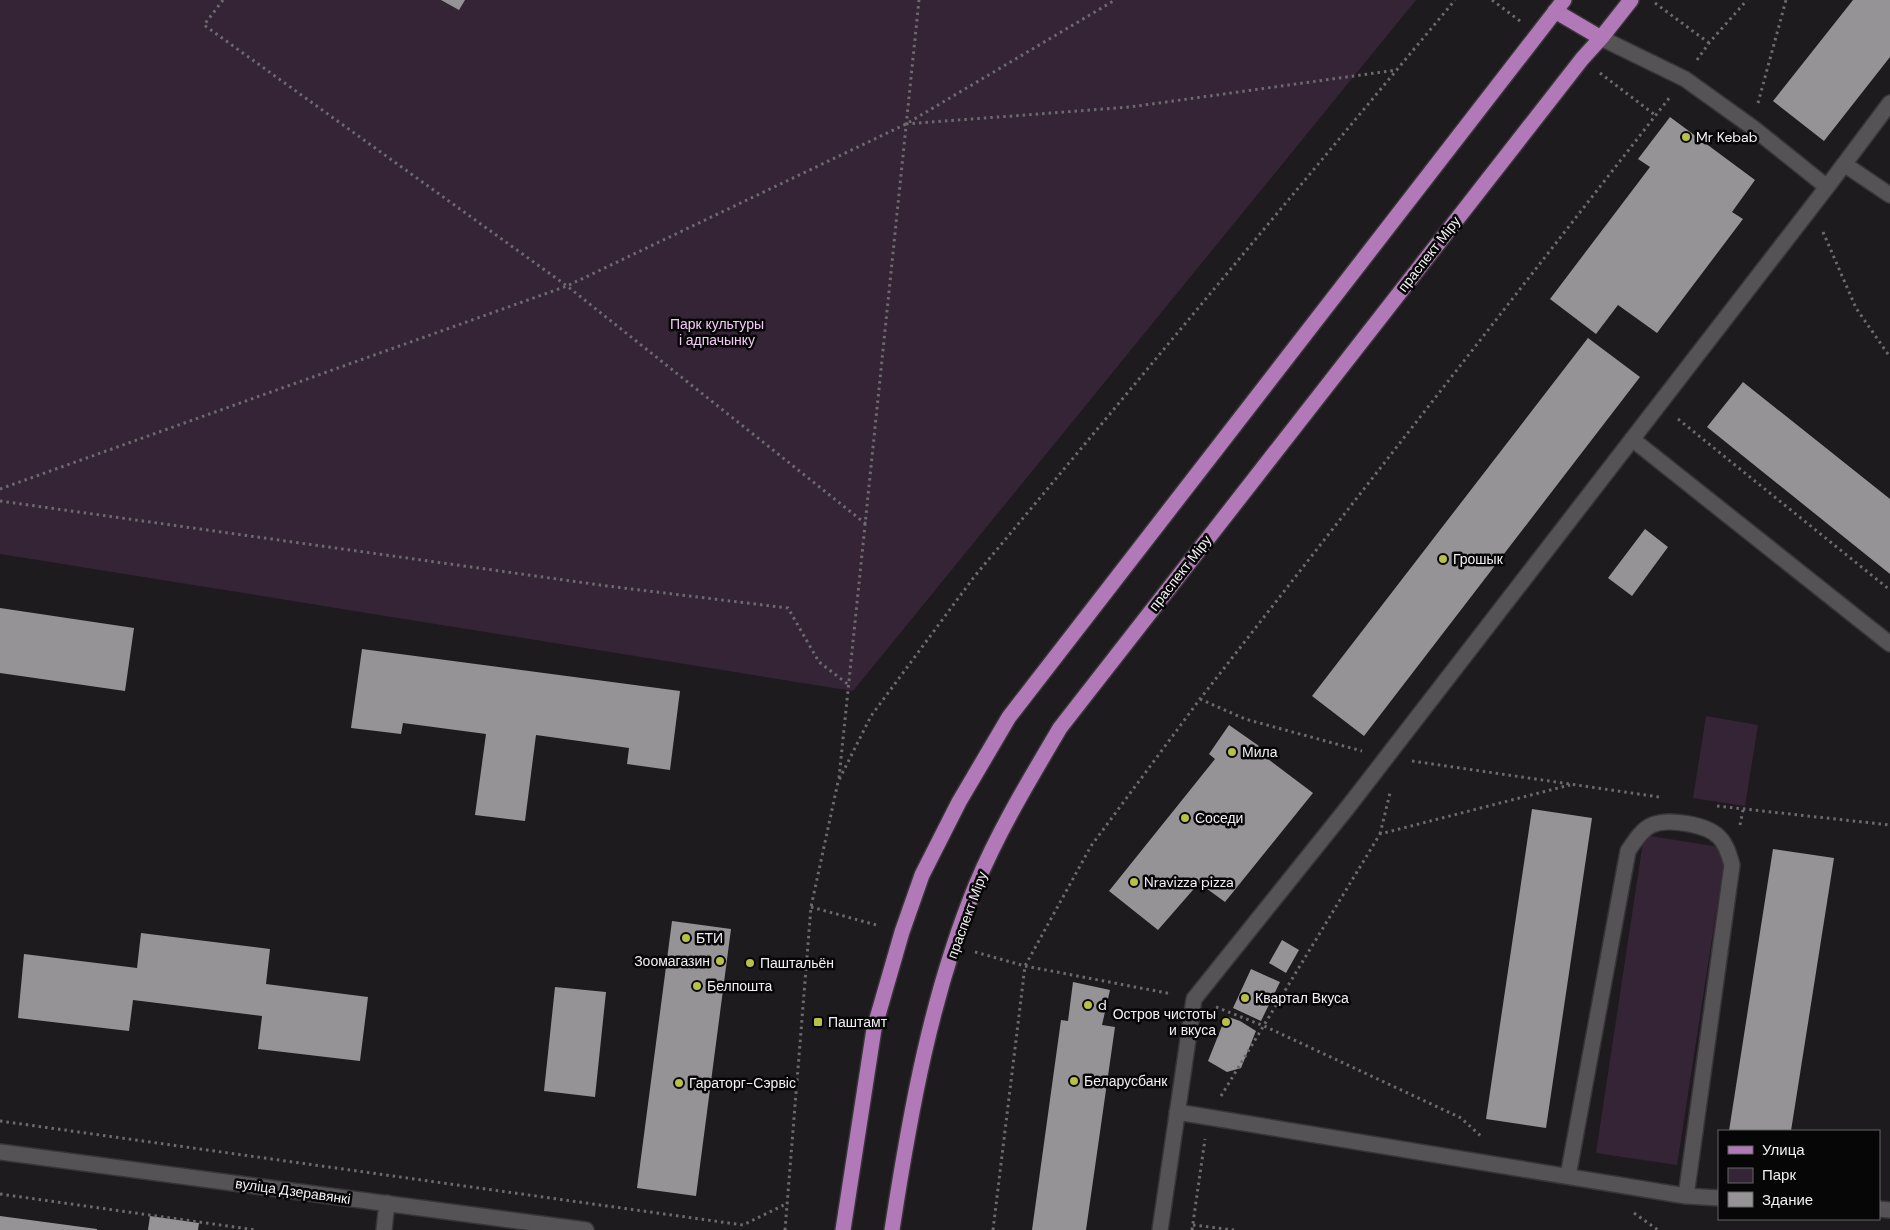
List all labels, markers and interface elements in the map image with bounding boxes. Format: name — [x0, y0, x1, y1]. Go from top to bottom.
place label: Mr Kebab — [1696, 128, 1758, 146]
marker: Mr Kebab — [1680, 131, 1692, 143]
street label: праспект Міру — [1394, 212, 1464, 296]
park label: Парк культуры і адпачынку — [670, 315, 764, 349]
street label: праспект Міру — [1145, 531, 1215, 615]
place label: Грошык — [1453, 550, 1504, 568]
marker: Грошык — [1437, 553, 1449, 565]
place label: Мила — [1242, 743, 1278, 761]
marker: Мила — [1226, 746, 1238, 758]
place label: Соседи — [1195, 809, 1243, 827]
marker: Соседи — [1179, 812, 1191, 824]
street label: праспект Міру — [943, 869, 991, 961]
place label: Nravizza pizza — [1144, 873, 1234, 891]
marker: Nravizza pizza — [1128, 876, 1140, 888]
place label: БТИ — [696, 929, 723, 947]
marker: БТИ — [680, 932, 692, 944]
place label: Зоомагазин — [634, 952, 710, 970]
place label: Паштальён — [760, 954, 834, 972]
marker: Зоомагазин — [714, 955, 726, 967]
marker: Паштальён — [744, 957, 756, 969]
place label: Белпошта — [707, 977, 773, 995]
marker: Белпошта — [691, 980, 703, 992]
place label: Квартал Вкуса — [1255, 989, 1349, 1007]
marker: Квартал Вкуса — [1239, 992, 1251, 1004]
place label: d — [1098, 996, 1107, 1014]
marker: d — [1082, 999, 1094, 1011]
place label: Остров чистоты и вкуса — [1113, 1005, 1216, 1039]
place label: Паштамт — [828, 1013, 888, 1031]
marker: Паштамт — [812, 1016, 824, 1028]
marker: Остров чистоты и вкуса — [1220, 1016, 1232, 1028]
place label: Беларусбанк — [1084, 1072, 1168, 1090]
place label: Гараторг-Сэрвіс — [689, 1074, 796, 1092]
marker: Беларусбанк — [1068, 1075, 1080, 1087]
marker: Гараторг-Сэрвіс — [673, 1077, 685, 1089]
legend — [1718, 1130, 1880, 1220]
text: Улица — [1762, 1140, 1805, 1160]
text: Парк — [1762, 1165, 1796, 1185]
street label: вуліца Дзеравянкі — [234, 1174, 352, 1208]
text: Здание — [1762, 1190, 1813, 1210]

